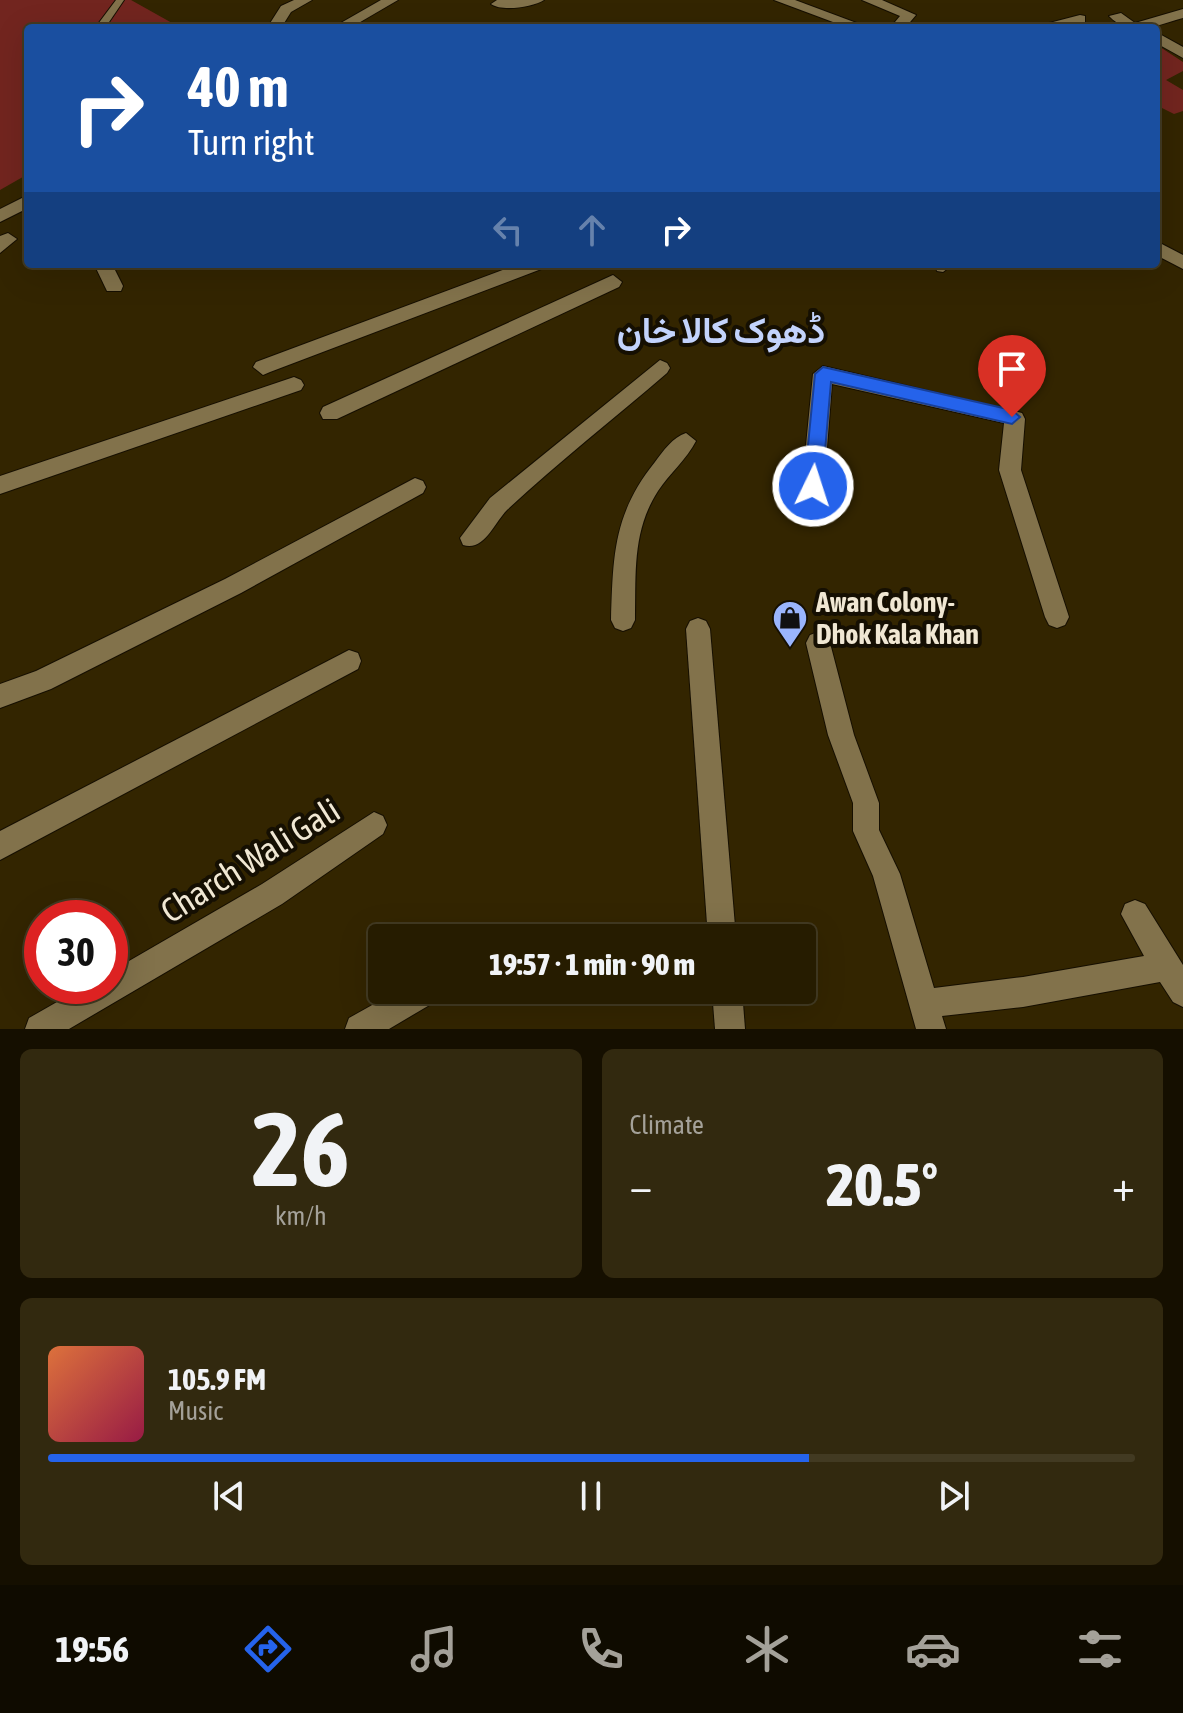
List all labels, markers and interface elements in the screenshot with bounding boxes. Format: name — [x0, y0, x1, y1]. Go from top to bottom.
text: 40 m — [188, 55, 289, 119]
icon: right — [56, 56, 160, 160]
text: Turn right — [188, 121, 315, 163]
icon: left — [486, 208, 530, 252]
icon: ahead — [570, 208, 614, 252]
icon: right — [654, 208, 698, 252]
district label: ڈھوک کالا خان — [617, 309, 825, 353]
pin — [978, 335, 1046, 417]
icon: arrive — [990, 347, 1034, 391]
position arrow — [771, 444, 855, 528]
place label: Awan Colony- Dhok Kala Khan — [815, 586, 979, 650]
shop icon: Awan Colony- Dhok Kala Khan — [771, 599, 809, 649]
street label: Charch Wali Gali — [154, 790, 346, 930]
speed limit sign: 30 — [24, 900, 128, 1004]
text: 19:57 · 1 min · 90 m — [489, 947, 695, 981]
text: 26 — [252, 1089, 350, 1208]
text: Climate — [630, 1110, 704, 1140]
text: 20.5° — [826, 1150, 938, 1219]
text: − — [630, 1160, 652, 1210]
text: + — [1112, 1160, 1135, 1210]
text: km/h — [275, 1201, 327, 1231]
text: 105.9 FM — [168, 1362, 266, 1396]
text: Music — [168, 1396, 223, 1426]
icon: previous — [207, 1474, 251, 1518]
icon: pause — [569, 1474, 613, 1518]
icon: next — [932, 1474, 976, 1518]
icon: directions — [240, 1621, 296, 1677]
icon: music — [406, 1621, 462, 1677]
icon: phone — [573, 1621, 629, 1677]
icon: climate — [739, 1621, 795, 1677]
icon: car — [905, 1621, 961, 1677]
icon: filters — [1072, 1621, 1128, 1677]
text: 19:56 — [55, 1628, 129, 1670]

